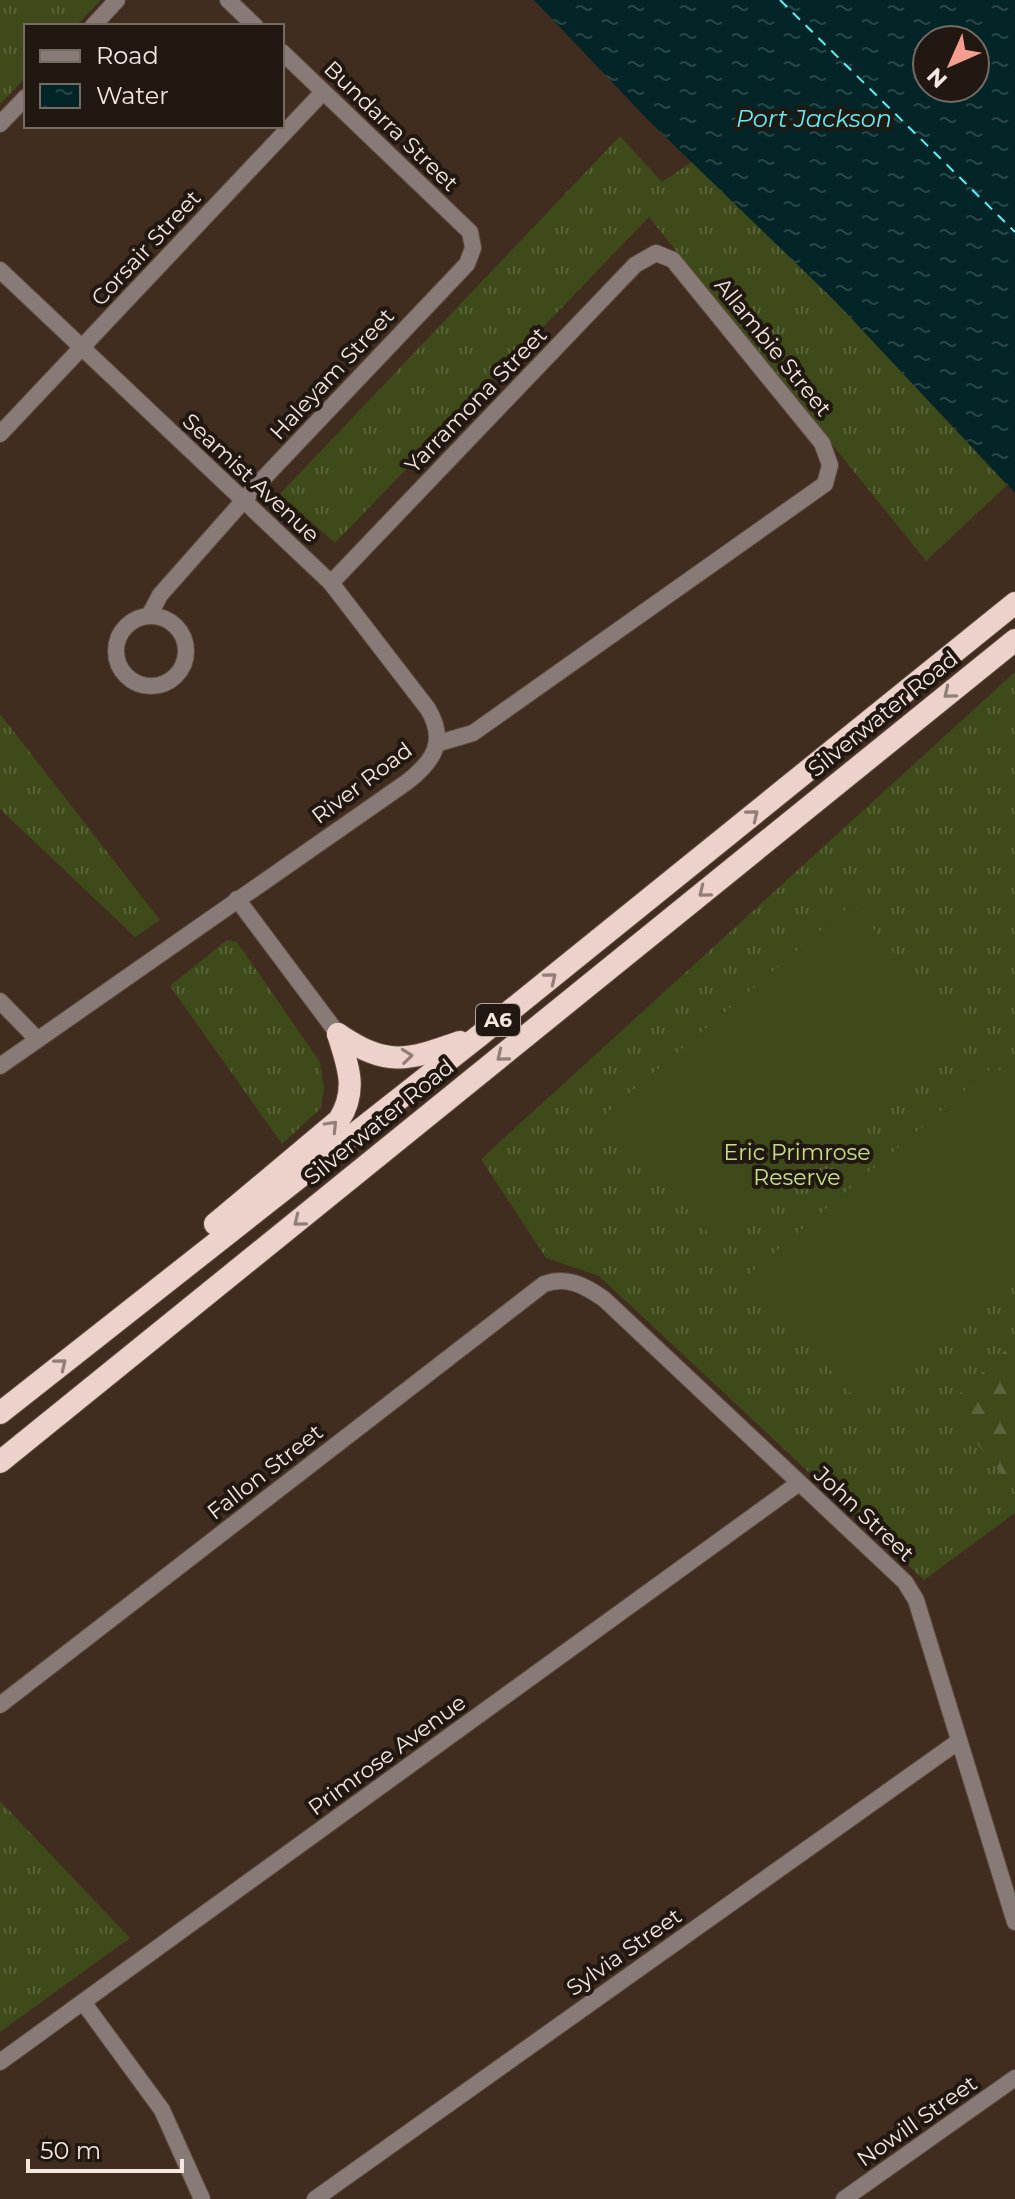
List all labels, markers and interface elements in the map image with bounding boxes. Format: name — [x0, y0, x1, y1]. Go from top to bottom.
legend — [24, 24, 284, 128]
north arrow — [911, 24, 991, 104]
text: Road — [96, 41, 159, 70]
street label: Bundarra Street — [318, 55, 464, 197]
text: N — [921, 62, 953, 94]
text: Water — [96, 81, 169, 110]
water label: Port Jackson — [736, 104, 892, 133]
street label: Corsair Street — [86, 184, 207, 311]
street label: Allambie Street — [709, 272, 837, 422]
street label: Haleyam Street — [264, 303, 400, 445]
street label: Yarramona Street — [399, 321, 553, 479]
street label: Seamist Avenue — [177, 408, 325, 548]
street label: Silverwater Road — [803, 645, 963, 783]
one-way arrow — [943, 684, 958, 698]
street label: River Road — [306, 736, 418, 830]
one-way arrow — [744, 810, 759, 825]
one-way arrow — [699, 882, 713, 897]
one-way arrow — [542, 973, 556, 988]
road number: A6 — [476, 1004, 520, 1036]
one-way arrow — [497, 1046, 511, 1061]
one-way arrow — [401, 1048, 414, 1065]
street label: Silverwater Road — [299, 1053, 459, 1191]
one-way arrow — [323, 1121, 337, 1135]
park label: Eric Primrose Reserve — [723, 1139, 871, 1191]
one-way arrow — [293, 1211, 308, 1226]
one-way arrow — [52, 1360, 67, 1374]
street label: Fallon Street — [202, 1418, 328, 1525]
street label: John Street — [808, 1460, 920, 1567]
street label: Primrose Avenue — [303, 1689, 471, 1821]
street label: Sylvia Street — [561, 1902, 687, 2002]
street label: Nowill Street — [852, 2070, 982, 2172]
scale bar — [28, 2123, 182, 2173]
text: 50 m — [40, 2136, 101, 2165]

